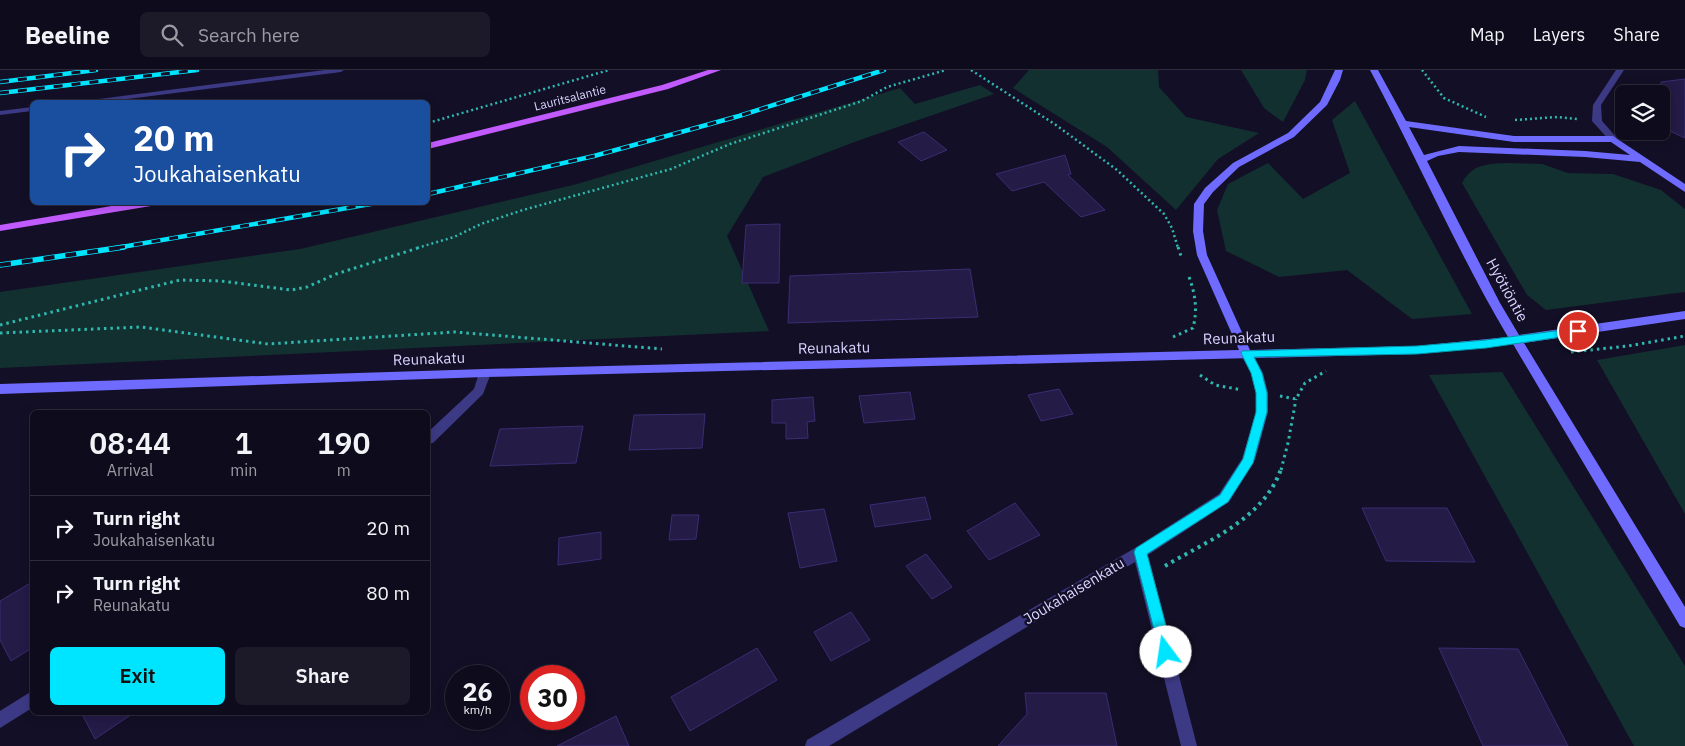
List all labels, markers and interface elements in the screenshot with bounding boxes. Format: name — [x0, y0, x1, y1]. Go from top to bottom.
search box — [140, 12, 490, 57]
text: Beeline — [25, 19, 110, 51]
icon: search — [158, 21, 186, 49]
text: Search here — [198, 23, 300, 47]
text: Map — [1470, 23, 1505, 46]
text: Layers — [1533, 23, 1585, 46]
text: Share — [1613, 23, 1660, 46]
street label: Lauritsalantie — [532, 81, 608, 114]
map controls — [1615, 85, 1670, 140]
button: layers — [1615, 85, 1670, 140]
text: 20 m — [133, 115, 215, 161]
icon: right — [50, 120, 115, 185]
text: Joukahaisenkatu — [133, 159, 301, 188]
street label: Hyötiöntie — [1482, 255, 1533, 325]
pin — [1557, 310, 1599, 352]
icon: arrive — [1564, 317, 1592, 345]
street label: Reunakatu — [1203, 327, 1275, 348]
street label: Reunakatu — [798, 337, 870, 358]
street label: Reunakatu — [393, 348, 465, 369]
text: 08:44 — [89, 423, 171, 462]
text: 1 — [235, 423, 253, 462]
text: 190 — [317, 423, 371, 462]
text: Arrival — [107, 460, 153, 480]
text: min — [230, 460, 257, 480]
text: m — [337, 460, 351, 480]
text: Turn right — [93, 506, 180, 530]
icon: right — [50, 514, 78, 542]
text: 20 m — [366, 516, 410, 540]
text: Joukahaisenkatu — [93, 530, 215, 550]
street label: Joukahaisenkatu — [1020, 553, 1128, 628]
text: Turn right — [93, 571, 180, 595]
icon: right — [50, 579, 78, 607]
text: 80 m — [366, 581, 410, 605]
text: Reunakatu — [93, 595, 170, 615]
position arrow — [1139, 625, 1191, 677]
button: Exit — [50, 647, 225, 705]
button: Share — [235, 647, 410, 705]
speed limit sign: 30 — [520, 665, 585, 730]
text: 26 — [462, 675, 493, 708]
text: km/h — [463, 702, 492, 717]

